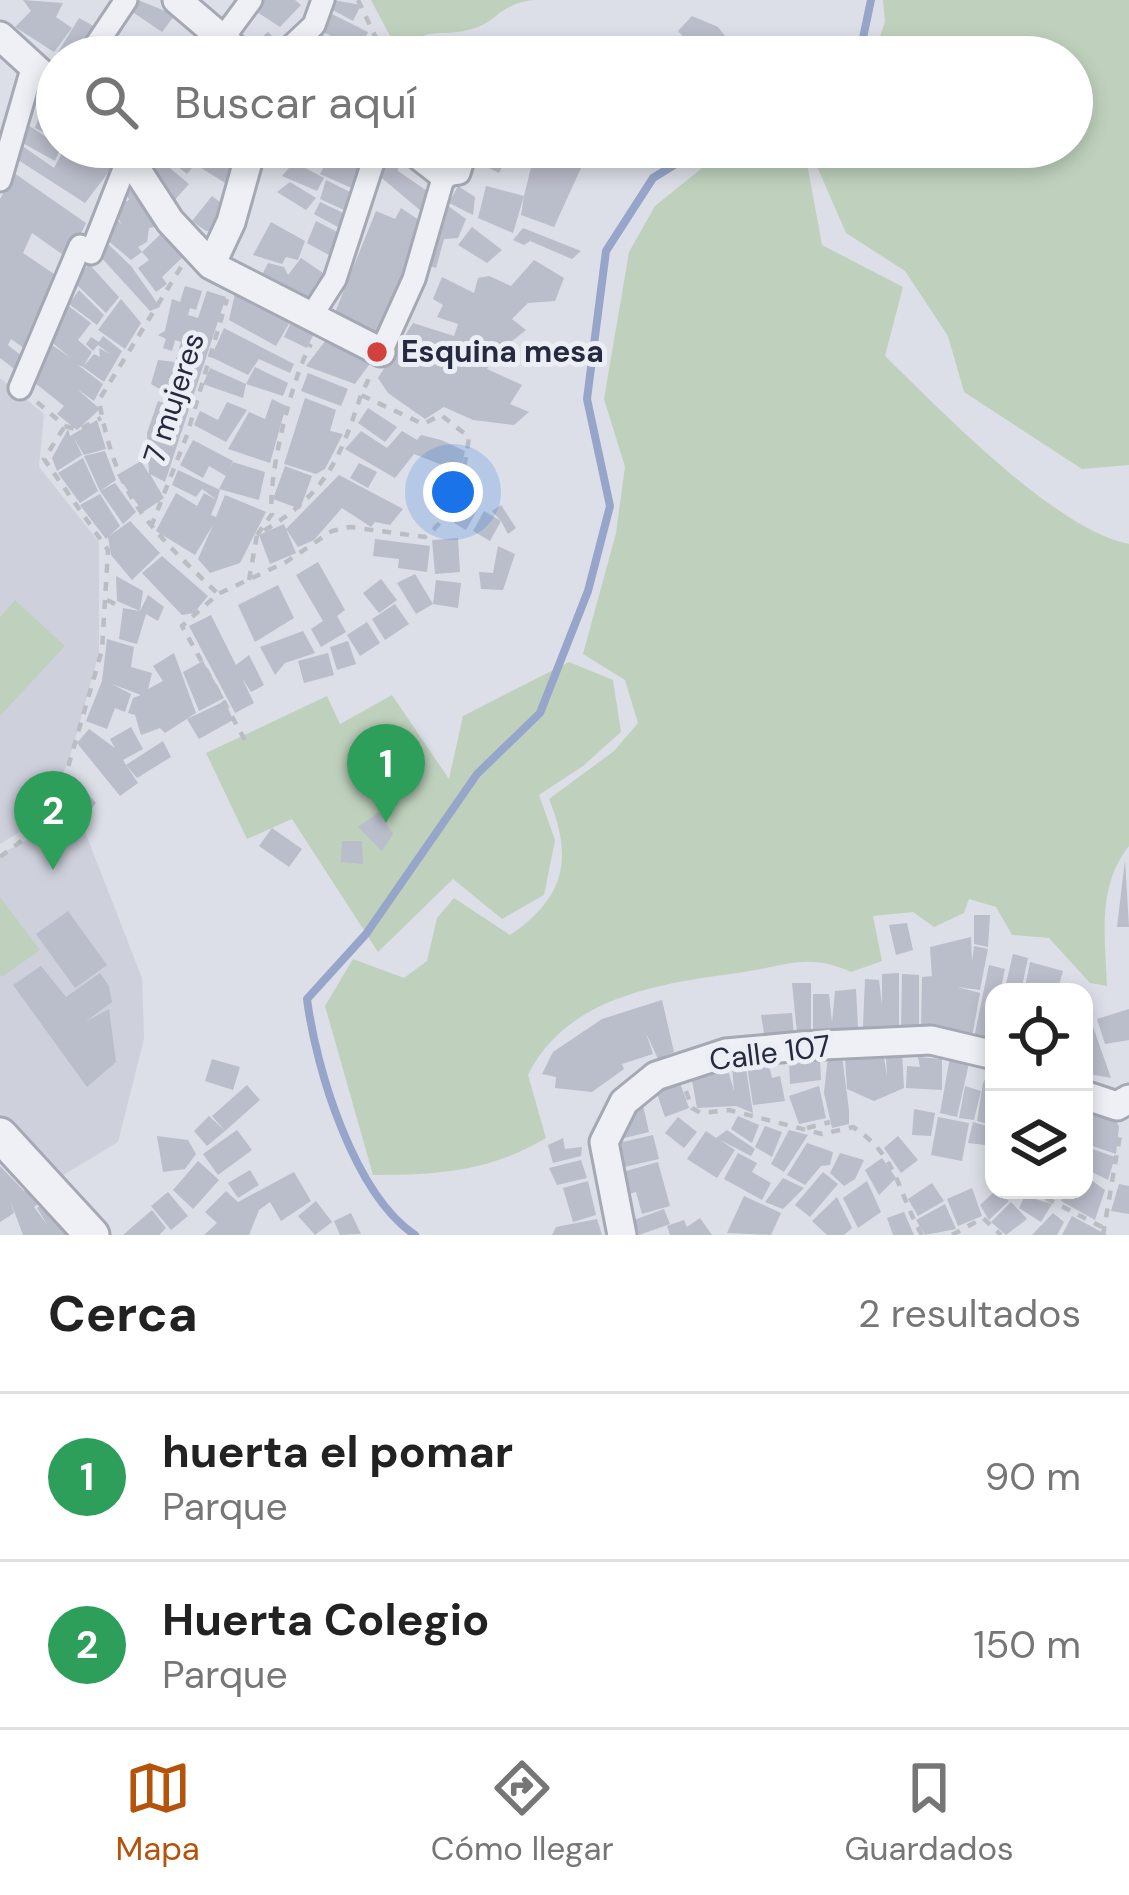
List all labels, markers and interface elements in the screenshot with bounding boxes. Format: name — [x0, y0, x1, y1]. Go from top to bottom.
search box — [36, 36, 1093, 168]
icon: search — [78, 69, 144, 135]
text: Buscar aquí — [174, 73, 417, 132]
street label: 7 mujeres — [134, 328, 213, 468]
place label: Esquina mesa — [401, 332, 604, 371]
marker: Esquina mesa — [364, 339, 390, 365]
your location — [423, 462, 483, 522]
pin: 1 — [347, 724, 425, 823]
pin: 2 — [14, 771, 92, 870]
map controls — [985, 983, 1093, 1199]
button: locate — [985, 983, 1093, 1091]
street label: Calle 107 — [707, 1026, 833, 1079]
button: layers — [985, 1091, 1093, 1199]
text: Cerca — [48, 1280, 198, 1347]
text: 2 resultados — [858, 1288, 1081, 1339]
text: huerta el pomar — [162, 1422, 513, 1481]
text: 1 — [80, 1451, 94, 1502]
text: 90 m — [985, 1451, 1081, 1502]
text: Parque — [162, 1481, 288, 1532]
text: Huerta Colegio — [162, 1590, 490, 1649]
text: 2 — [76, 1619, 98, 1670]
text: 150 m — [973, 1619, 1081, 1670]
text: Parque — [162, 1649, 288, 1700]
tab: Mapa — [115, 1755, 200, 1870]
tab: Cómo llegar — [431, 1755, 614, 1870]
tab: Guardados — [845, 1755, 1014, 1870]

